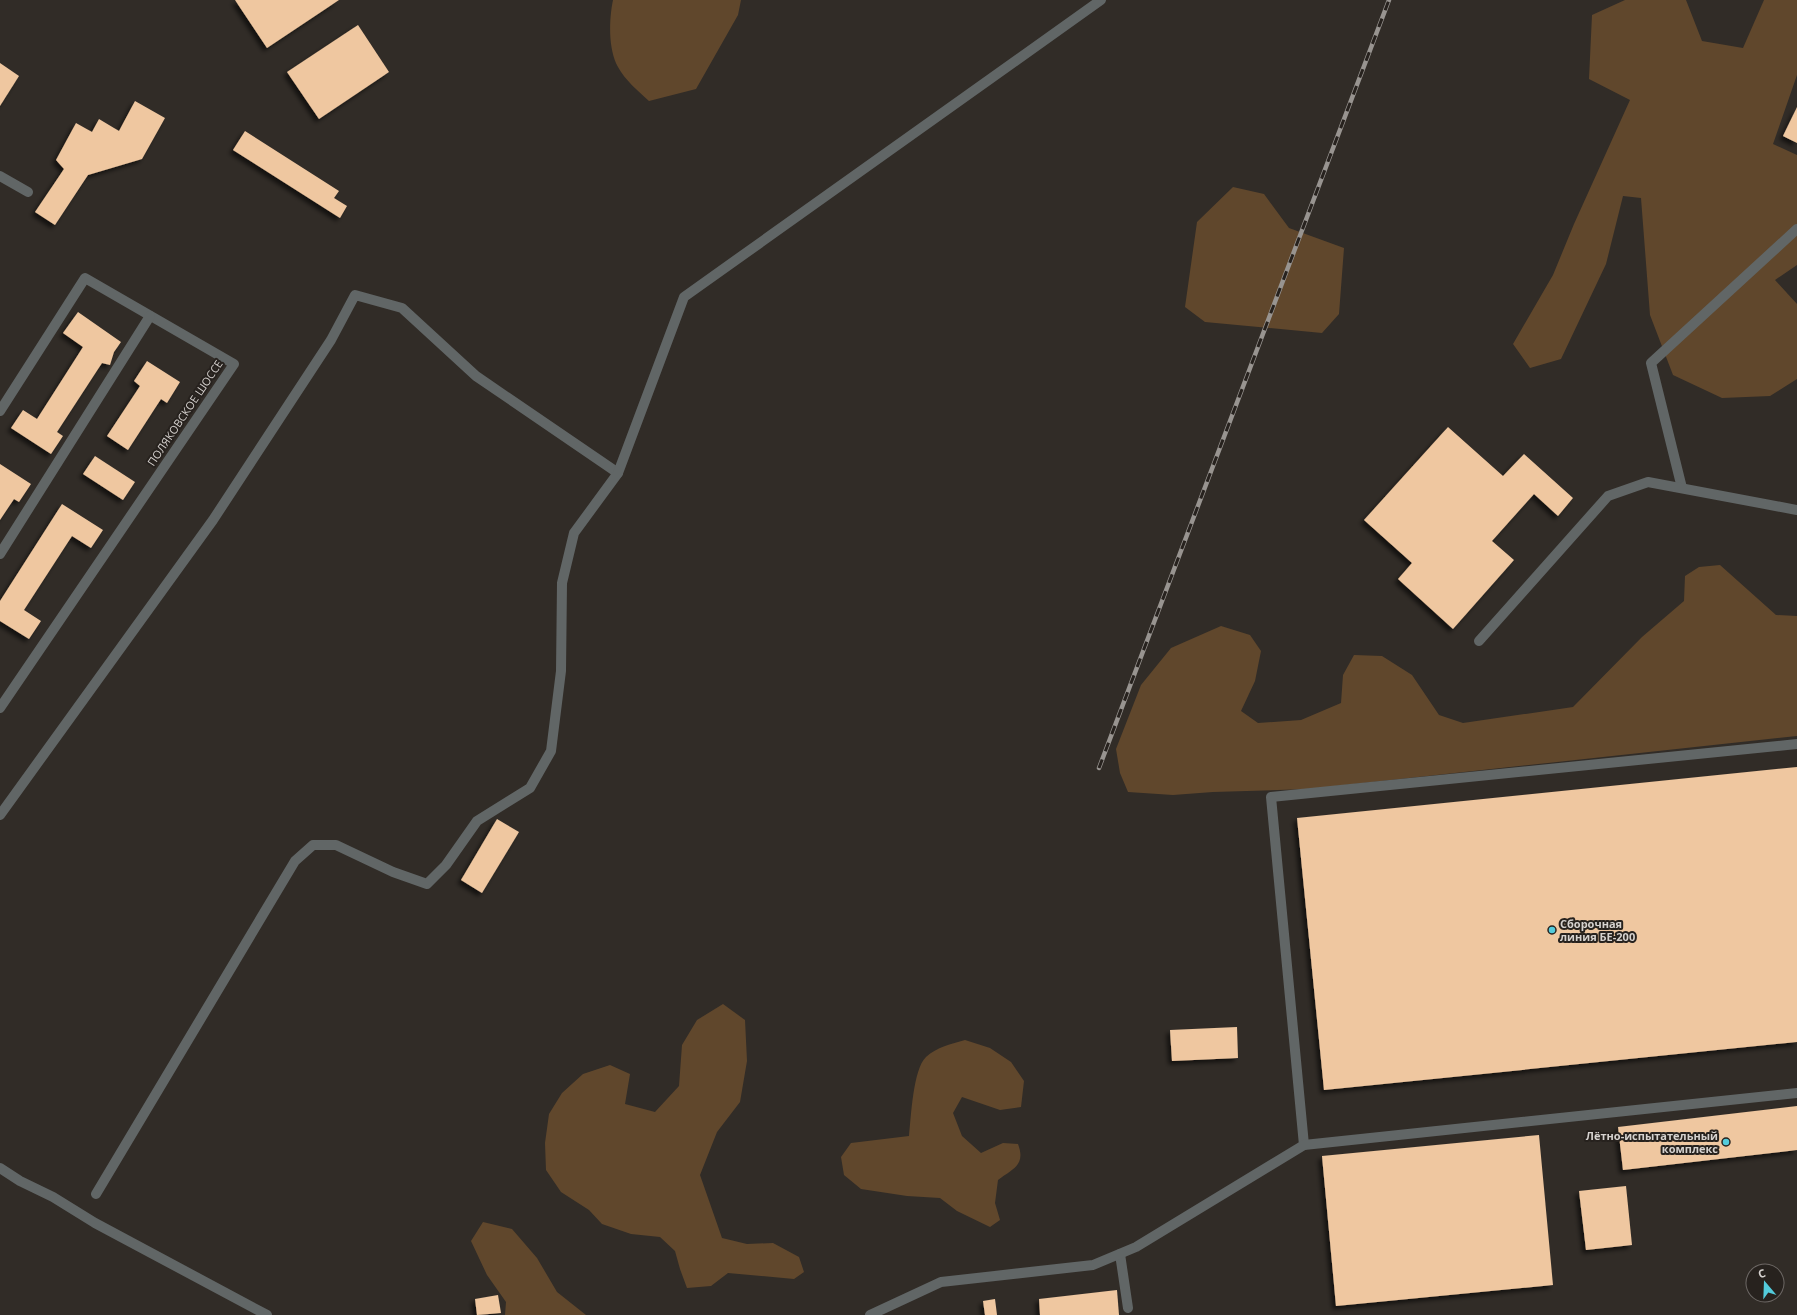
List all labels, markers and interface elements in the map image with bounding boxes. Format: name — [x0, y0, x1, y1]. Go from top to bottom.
street label: ПОЛЯКОВСКОЕ ШОССЕ — [144, 357, 226, 469]
place label: Сборочная линия БЕ-200 — [1560, 916, 1635, 944]
marker: Сборочная линия БЕ-200 — [1547, 925, 1557, 935]
place label: Лётно-испытательный комплекс — [1586, 1128, 1718, 1156]
marker: Лётно-испытательный комплекс — [1721, 1137, 1731, 1147]
north arrow — [1745, 1263, 1785, 1303]
text: С — [1756, 1265, 1767, 1281]

